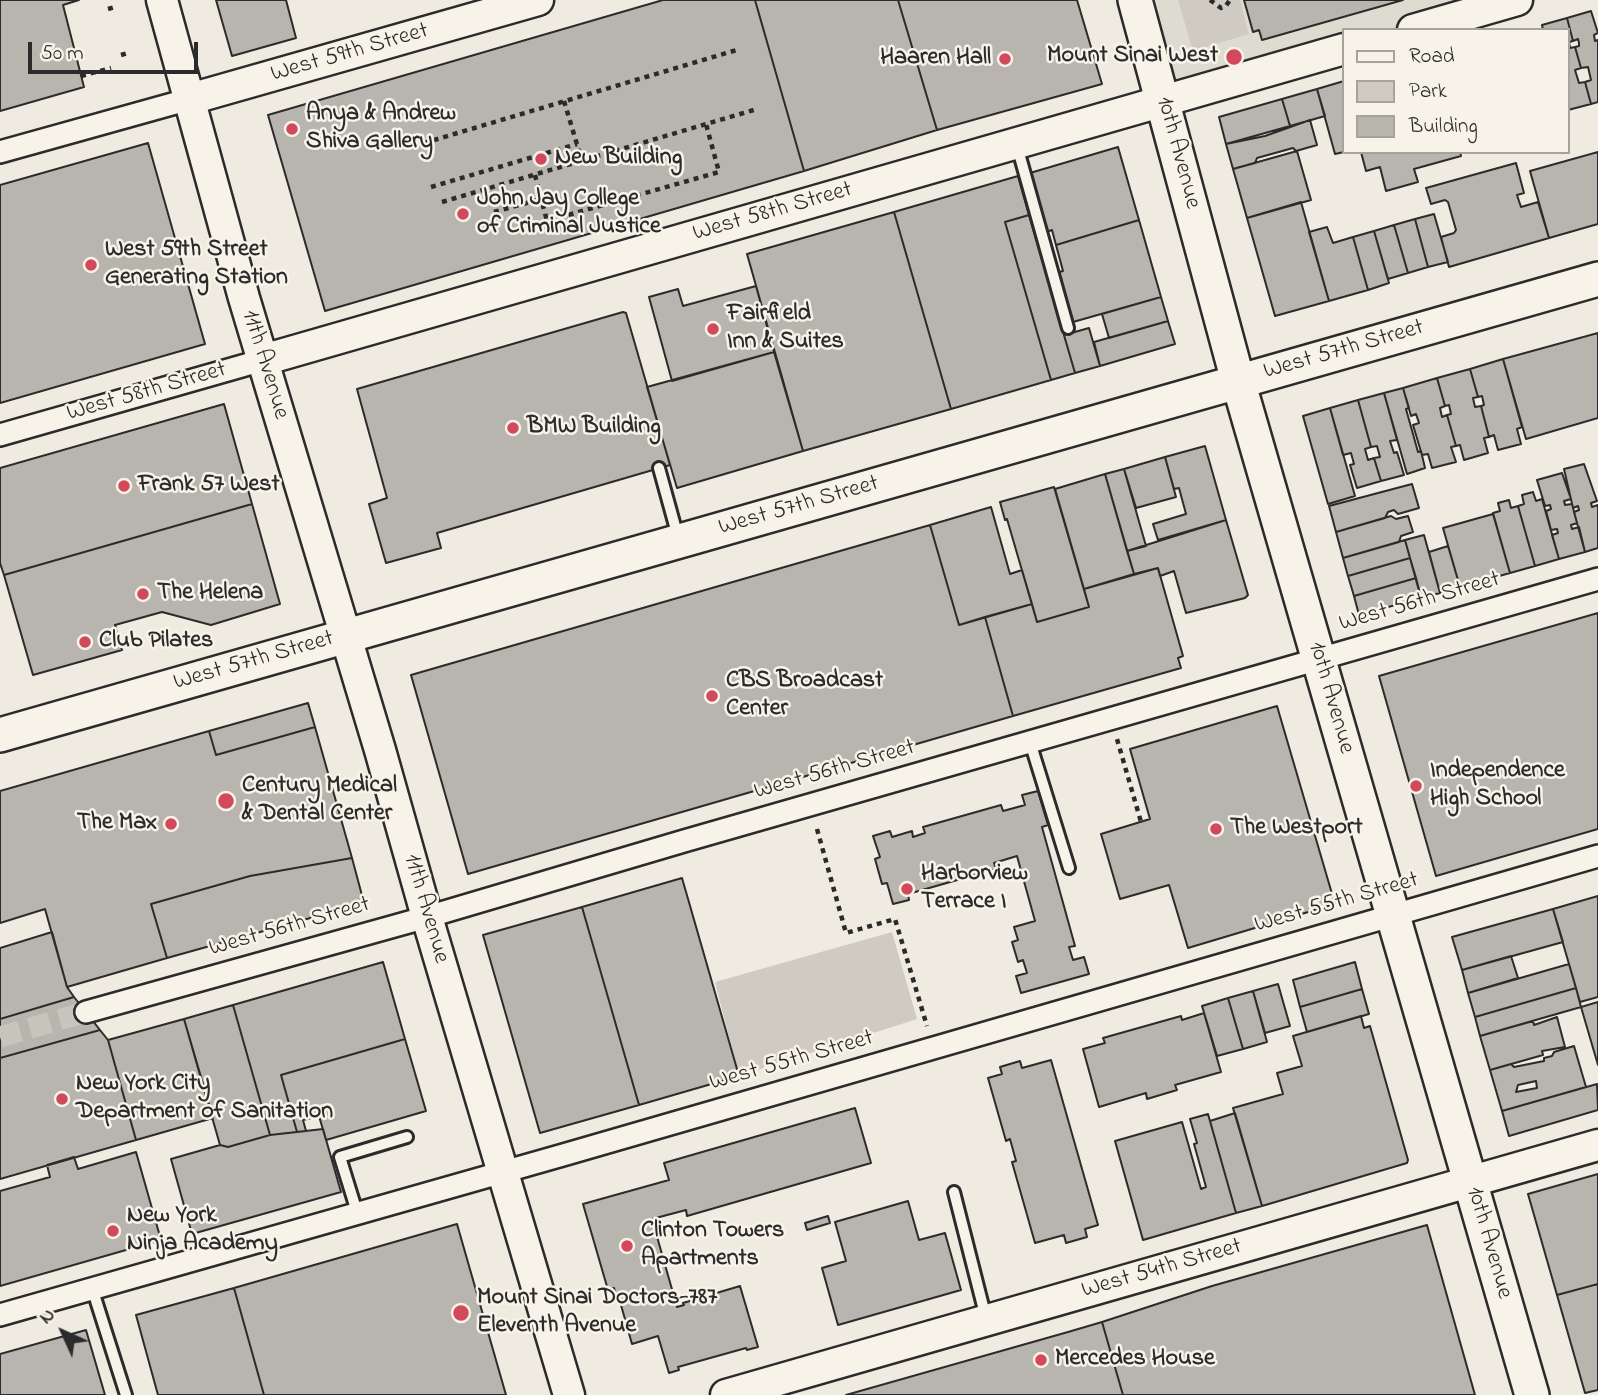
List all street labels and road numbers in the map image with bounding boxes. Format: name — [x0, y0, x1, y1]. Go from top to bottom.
street label: West 59th Street — [268, 18, 432, 90]
street label: 10th Avenue — [1148, 94, 1206, 212]
street label: West 58th Street — [690, 177, 856, 249]
street label: 11th Avenue — [234, 307, 294, 423]
street label: West 57th Street — [1261, 314, 1427, 388]
street label: West 58th Street — [64, 357, 230, 429]
street label: West 57th Street — [716, 470, 882, 544]
street label: West 56th Street — [1336, 566, 1504, 640]
street label: West 57th Street — [171, 625, 337, 699]
street label: 10th Avenue — [1300, 639, 1360, 757]
street label: West 56th Street — [751, 734, 919, 808]
street label: 11th Avenue — [396, 851, 454, 967]
street label: West 55th Street — [1252, 867, 1422, 941]
street label: West 56th Street — [206, 891, 374, 965]
street label: West 55th Street — [707, 1025, 877, 1099]
street label: 10th Avenue — [1458, 1184, 1518, 1302]
street label: West 54th Street — [1079, 1233, 1245, 1307]

